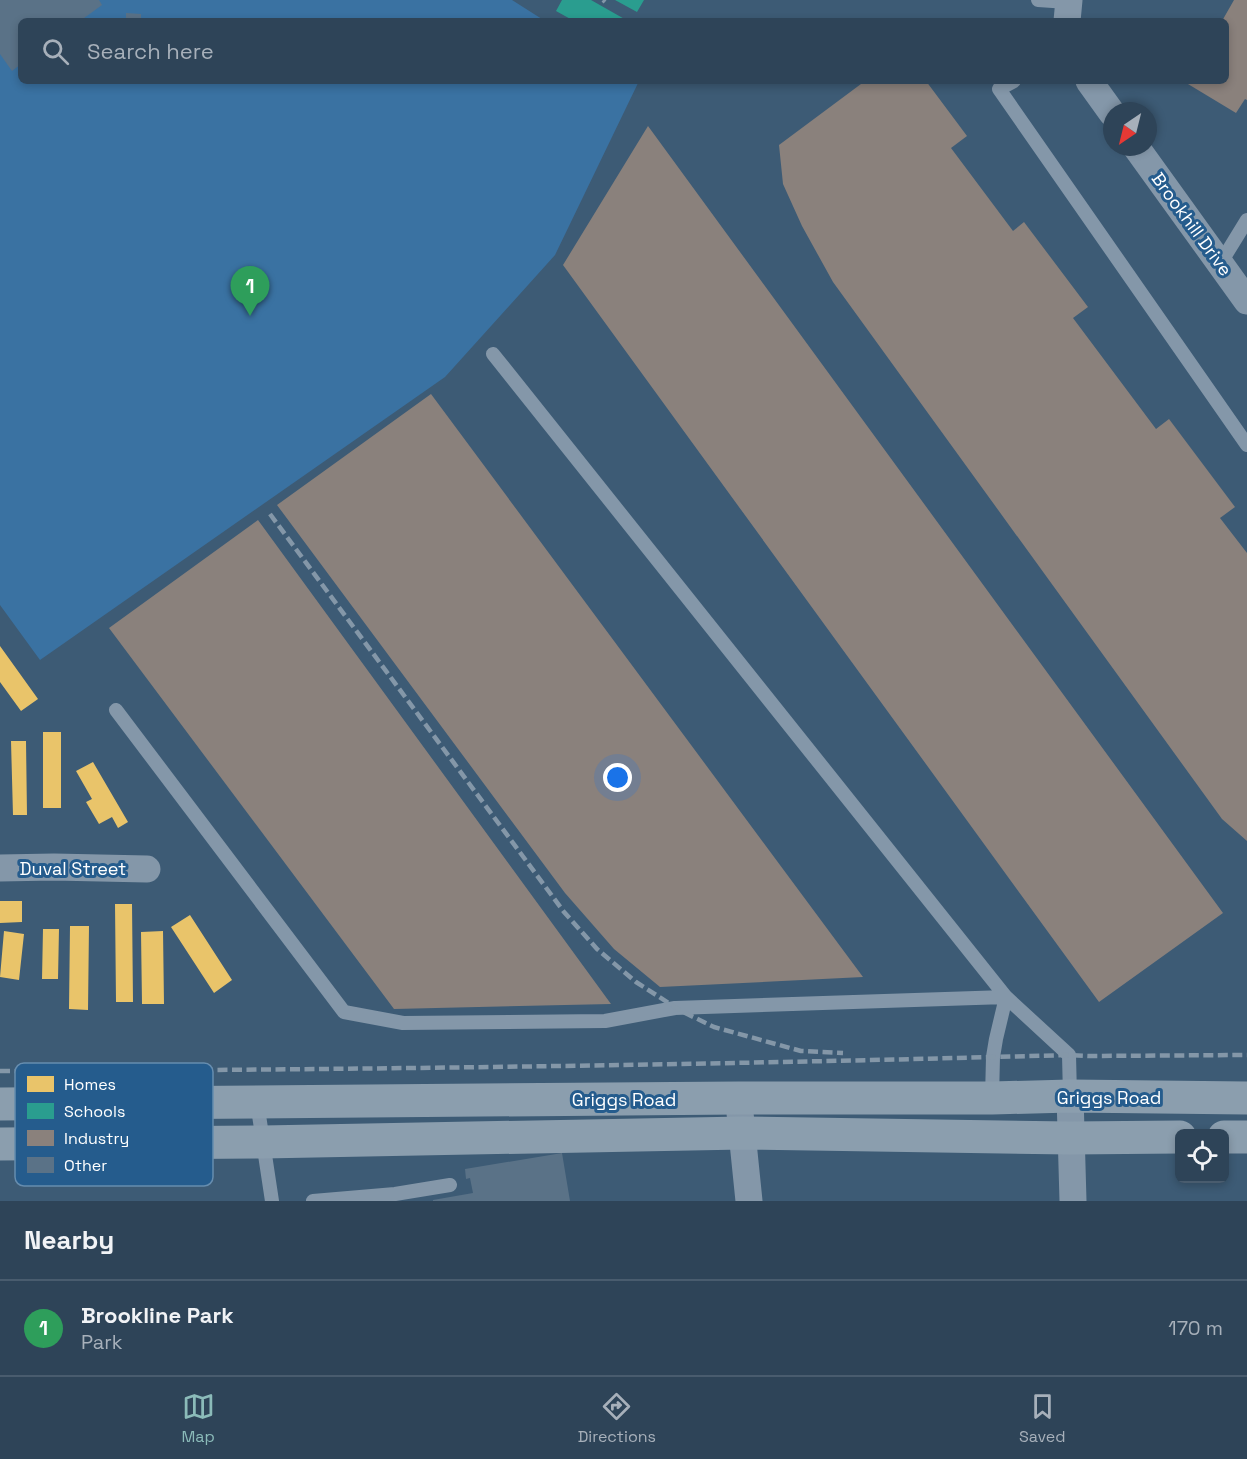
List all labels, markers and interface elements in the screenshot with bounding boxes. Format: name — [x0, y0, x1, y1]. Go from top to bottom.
search box — [18, 18, 1229, 84]
icon: search — [39, 35, 72, 68]
text: Search here — [87, 37, 214, 65]
north arrow — [1103, 102, 1157, 156]
street label: Brookhill Drive — [1147, 168, 1237, 280]
pin: 1 — [230, 266, 270, 316]
your location — [603, 763, 632, 792]
street label: Duval Street — [20, 857, 126, 880]
legend — [15, 1063, 213, 1186]
text: Homes — [64, 1074, 116, 1095]
street label: Griggs Road — [1057, 1086, 1161, 1109]
street label: Griggs Road — [572, 1088, 676, 1111]
text: Schools — [64, 1101, 125, 1122]
text: Industry — [64, 1128, 129, 1149]
map controls — [1175, 1129, 1229, 1183]
button: locate — [1175, 1129, 1229, 1183]
text: Other — [64, 1155, 107, 1176]
text: Nearby — [24, 1223, 114, 1257]
text: Brookline Park — [81, 1301, 234, 1329]
text: 1 — [39, 1315, 48, 1341]
text: 170 m — [1168, 1315, 1223, 1341]
text: Park — [81, 1329, 123, 1355]
tab: Map — [181, 1390, 215, 1447]
tab: Directions — [578, 1390, 656, 1447]
tab: Saved — [1019, 1390, 1066, 1447]

